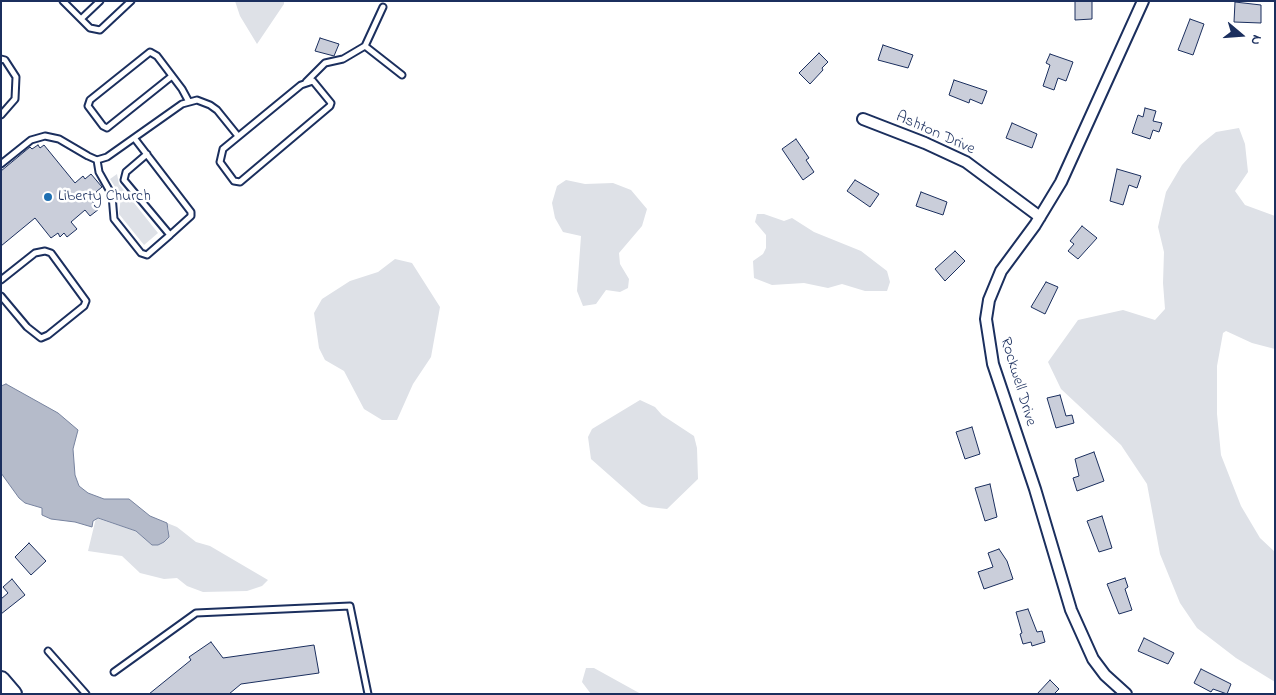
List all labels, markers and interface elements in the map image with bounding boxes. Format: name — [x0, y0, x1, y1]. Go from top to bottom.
north arrow — [1216, 10, 1266, 60]
text: N — [1244, 32, 1267, 48]
street label: Ashton Drive — [892, 108, 978, 160]
place label: Liberty Church — [58, 187, 151, 207]
marker: Liberty Church — [42, 191, 54, 203]
street label: Rockwell Drive — [994, 335, 1040, 429]

